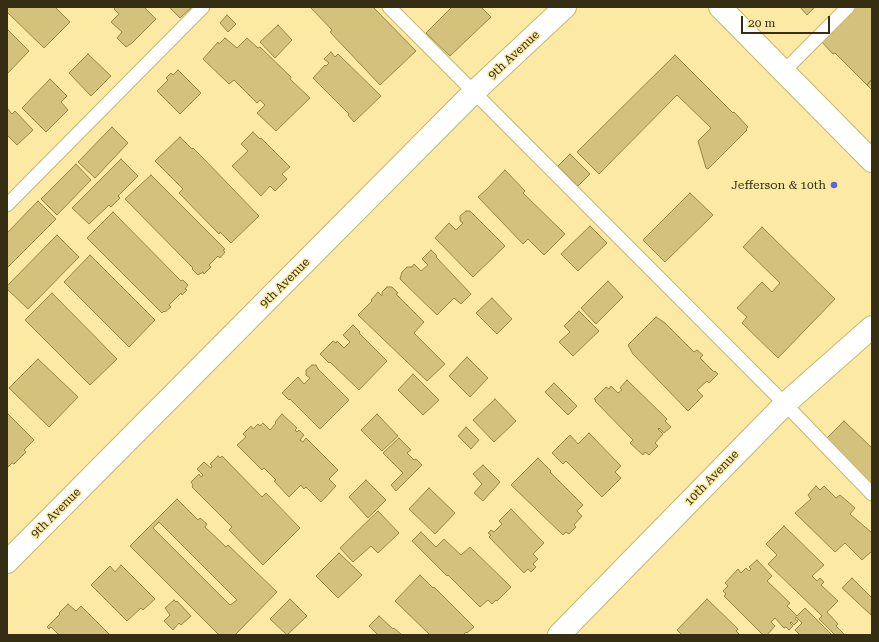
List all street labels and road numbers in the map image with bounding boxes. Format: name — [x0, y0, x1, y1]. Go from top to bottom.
street label: 9th Avenue — [485, 28, 543, 82]
street label: 9th Avenue — [257, 255, 313, 311]
street label: 10th Avenue — [682, 447, 742, 509]
street label: 9th Avenue — [28, 485, 84, 541]

